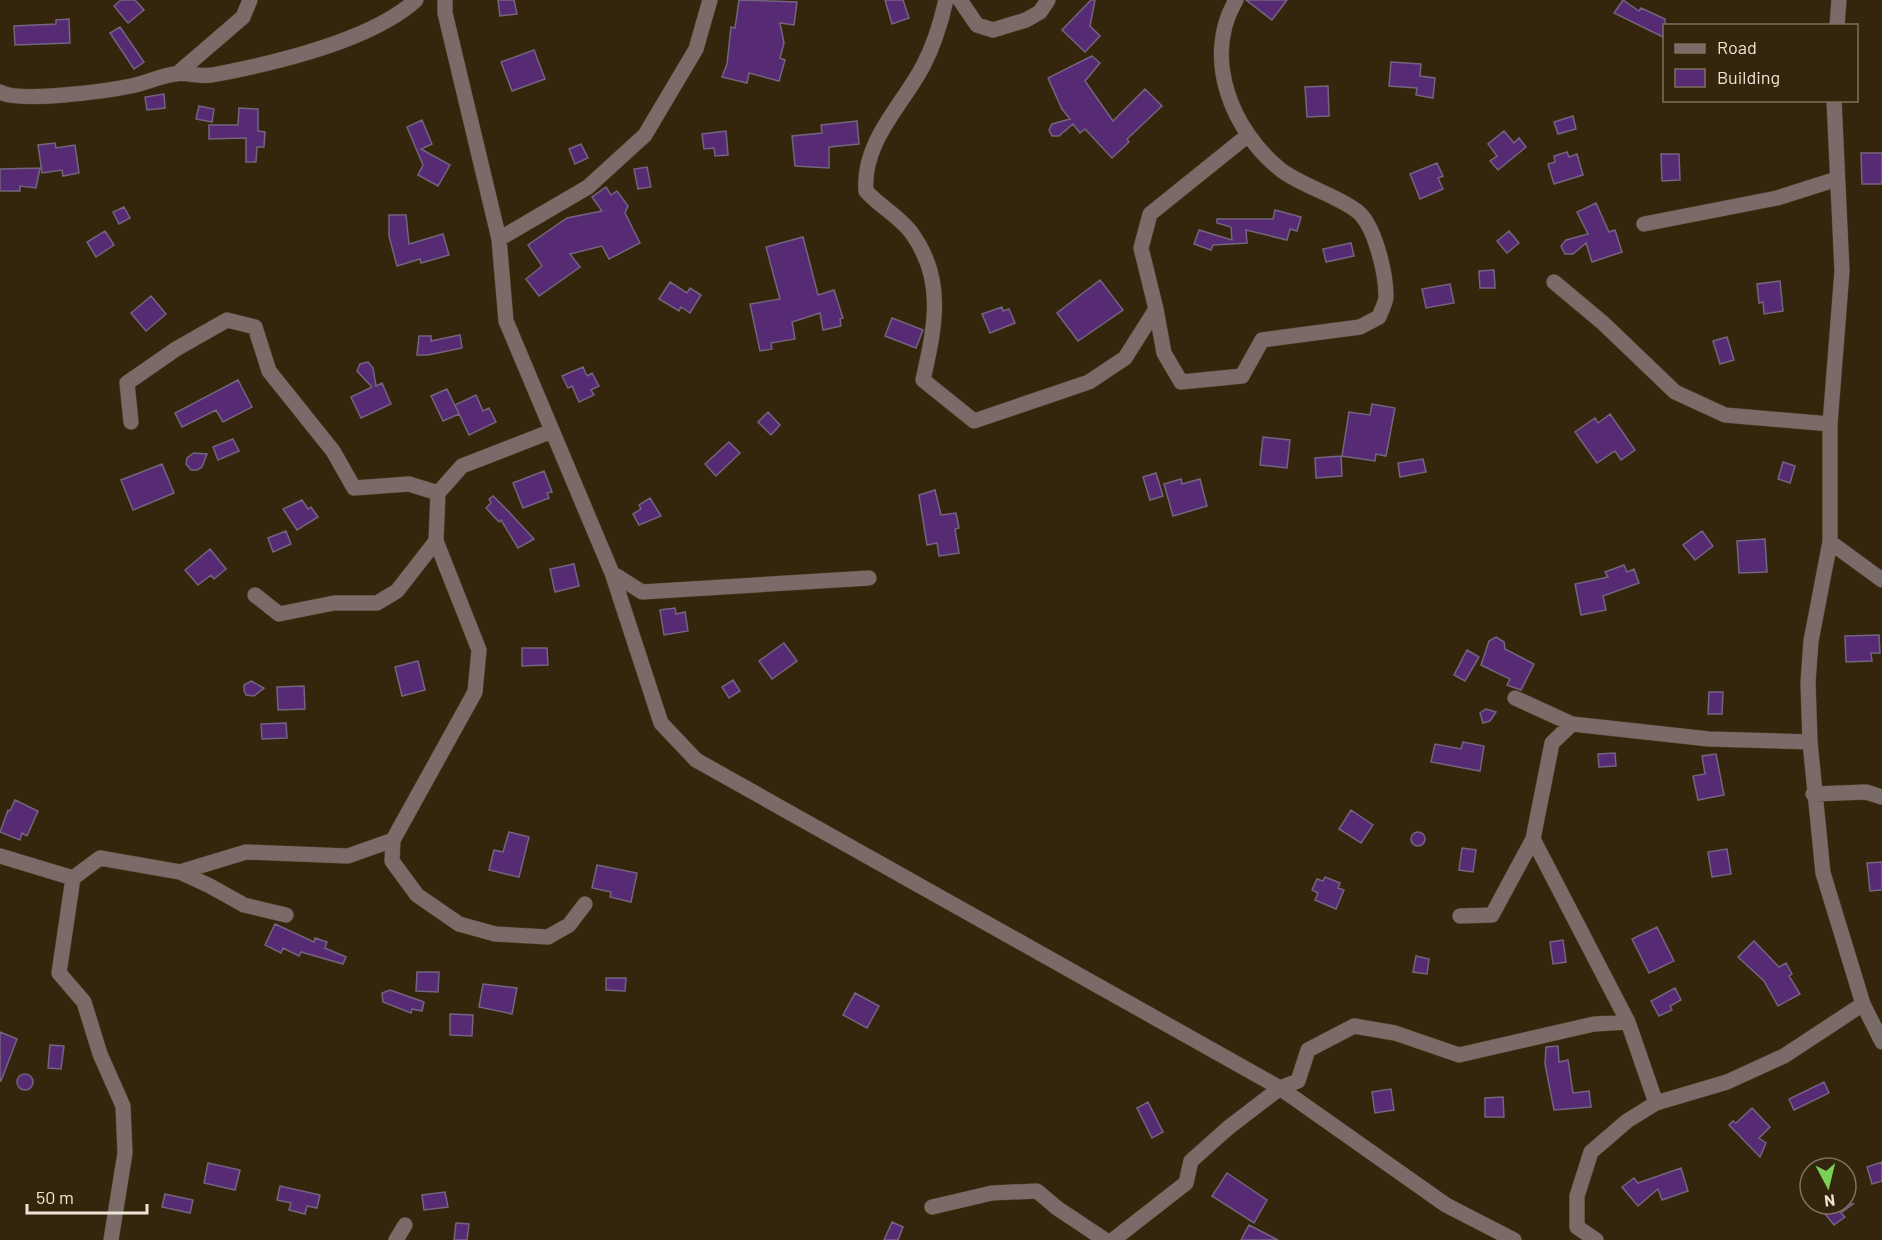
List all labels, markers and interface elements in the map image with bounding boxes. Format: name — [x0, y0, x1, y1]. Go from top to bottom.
legend — [1663, 24, 1858, 102]
text: Road — [1717, 36, 1757, 58]
text: Building — [1717, 66, 1780, 88]
north arrow — [1798, 1156, 1858, 1216]
scale bar — [27, 1177, 147, 1215]
text: 50 m — [36, 1186, 74, 1208]
text: N — [1823, 1191, 1836, 1211]

